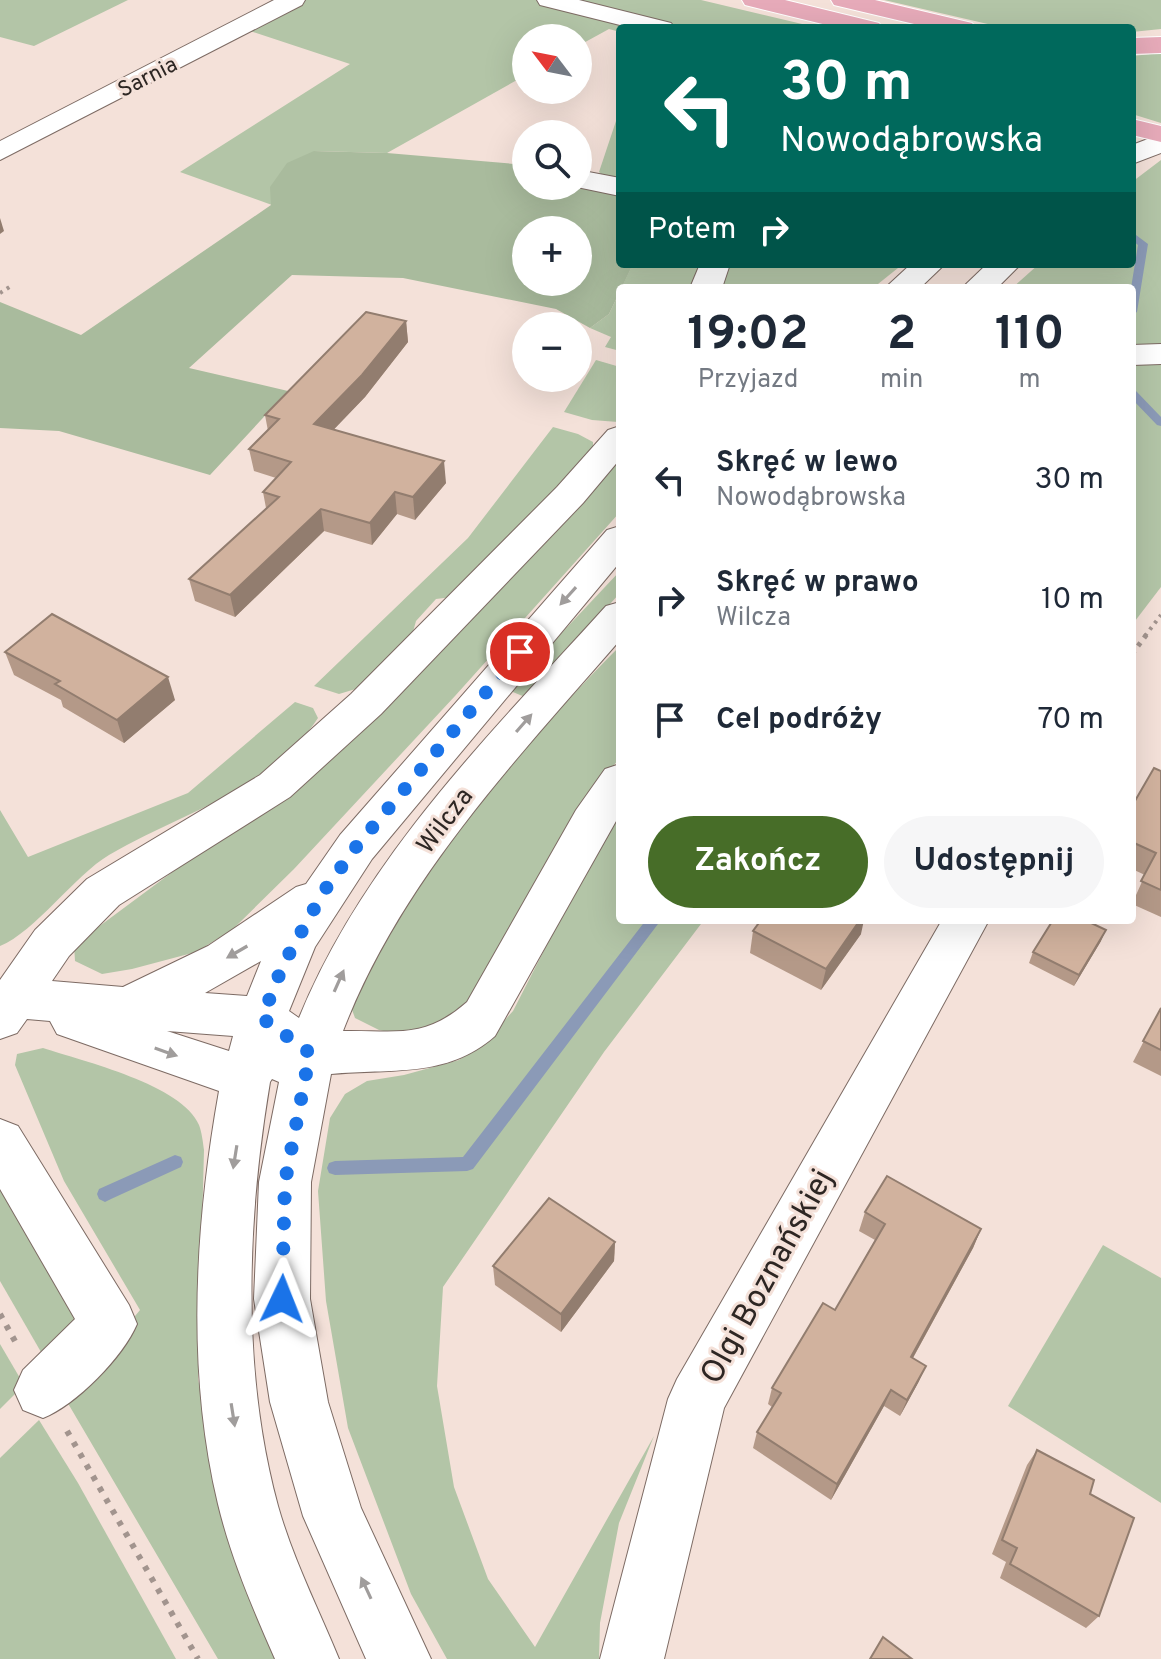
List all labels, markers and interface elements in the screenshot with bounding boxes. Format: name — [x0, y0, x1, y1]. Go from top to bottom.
north arrow — [512, 24, 592, 104]
map controls — [512, 24, 592, 392]
text: 30 m — [780, 50, 913, 120]
street label: Sarnia — [114, 52, 182, 105]
icon: left — [648, 56, 752, 160]
text: Nowodąbrowska — [780, 119, 1043, 165]
button: search — [512, 120, 592, 200]
icon: right — [752, 208, 796, 252]
text: Potem — [648, 212, 736, 249]
button: + — [512, 216, 592, 296]
text: 19:02 — [687, 306, 809, 366]
text: 2 — [887, 306, 916, 366]
text: 110 — [995, 306, 1065, 366]
button: − — [512, 312, 592, 392]
text: Przyjazd — [698, 364, 798, 397]
text: min — [880, 364, 923, 397]
text: m — [1019, 364, 1041, 397]
text: Skręć w lewo — [716, 445, 898, 482]
icon: left — [648, 458, 692, 502]
text: 30 m — [1035, 462, 1104, 499]
text: Nowodąbrowska — [716, 482, 906, 515]
text: Skręć w prawo — [716, 565, 919, 602]
icon: right — [648, 578, 692, 622]
text: 10 m — [1041, 582, 1104, 619]
one-way arrow — [559, 586, 577, 606]
text: Wilcza — [716, 602, 791, 635]
pin — [486, 618, 554, 686]
icon: arrive — [498, 630, 542, 674]
icon: arrive — [648, 698, 692, 742]
text: Cel podróży — [716, 702, 882, 739]
text: 70 m — [1038, 702, 1104, 739]
one-way arrow — [515, 714, 532, 734]
street label: Wilcza — [410, 782, 482, 861]
button: Zakończ — [648, 816, 868, 908]
button: Udostępnij — [884, 816, 1104, 908]
one-way arrow — [226, 945, 249, 959]
one-way arrow — [332, 969, 346, 992]
one-way arrow — [154, 1046, 178, 1058]
one-way arrow — [228, 1144, 241, 1169]
street label: Olgi Boznańskiej — [693, 1163, 844, 1392]
position arrow — [240, 1257, 324, 1341]
one-way arrow — [227, 1403, 240, 1428]
one-way arrow — [359, 1576, 373, 1600]

